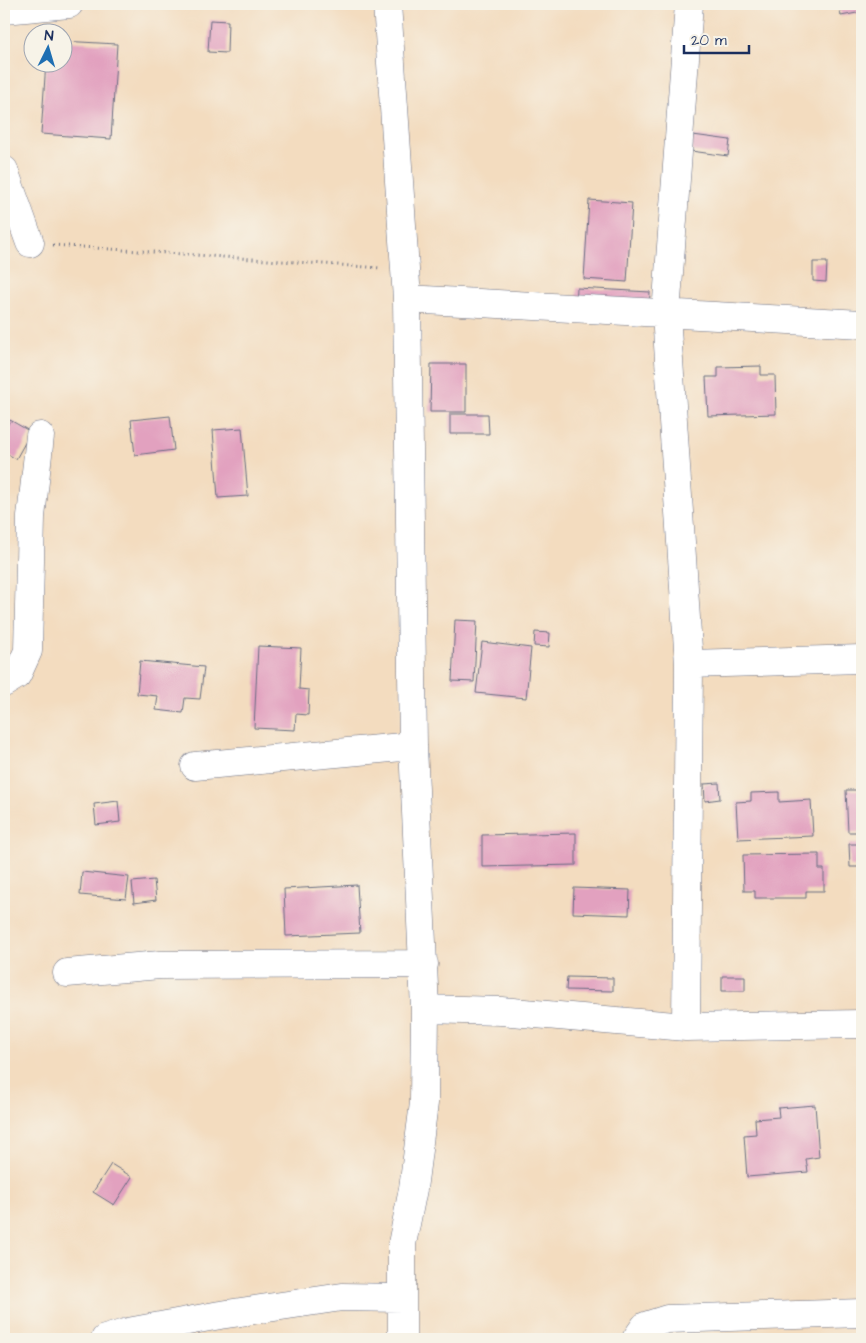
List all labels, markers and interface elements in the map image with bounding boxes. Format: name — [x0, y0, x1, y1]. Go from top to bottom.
north arrow — [22, 22, 72, 72]
scale bar — [684, 22, 748, 54]
text: N — [44, 26, 55, 46]
text: 20 m — [691, 30, 727, 51]

